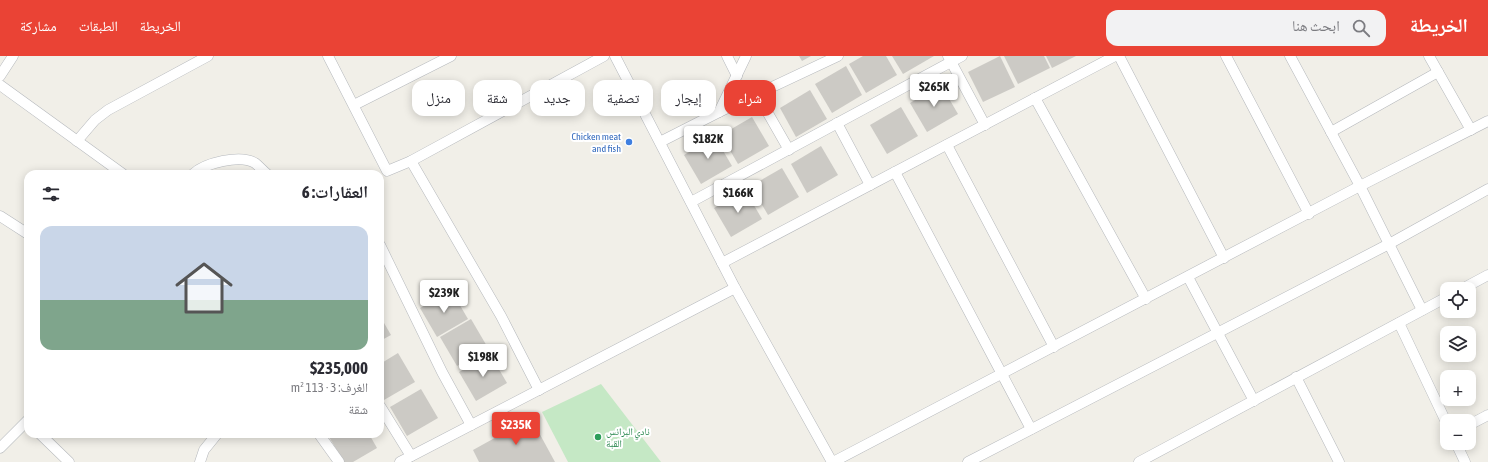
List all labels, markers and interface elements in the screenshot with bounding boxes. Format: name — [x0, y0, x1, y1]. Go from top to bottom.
search box — [1106, 10, 1386, 46]
text: الخريطة — [1410, 14, 1468, 36]
text: ابحث هنا — [1292, 17, 1340, 34]
icon: search — [1350, 17, 1372, 39]
text: مشاركة — [20, 18, 57, 34]
text: الطبقات — [79, 18, 118, 34]
text: الخريطة — [140, 18, 181, 34]
pin: $265K — [906, 74, 962, 108]
text: $265K — [919, 79, 949, 94]
chip: منزل — [412, 80, 465, 116]
chip: شقة — [473, 80, 522, 116]
chip: جديد — [530, 80, 585, 116]
chip: تصفية — [593, 80, 653, 116]
chip: إيجار — [661, 80, 716, 116]
chip: شراء — [724, 80, 776, 116]
pin: $182K — [680, 126, 736, 160]
place label: Chicken meat and fish — [571, 131, 621, 154]
text: $182K — [693, 131, 723, 146]
marker: Chicken meat and fish — [624, 137, 634, 147]
pin: $166K — [710, 180, 766, 214]
text: العقارات: 6 — [302, 182, 368, 202]
icon: filters — [40, 183, 62, 205]
text: $166K — [723, 185, 753, 200]
icon: home — [168, 252, 240, 324]
pin: $239K — [416, 280, 472, 314]
map controls — [1440, 282, 1476, 450]
button: locate — [1440, 282, 1476, 318]
text: $239K — [429, 285, 459, 300]
button: layers — [1440, 326, 1476, 362]
pin: $198K — [455, 344, 511, 378]
text: $198K — [468, 349, 498, 364]
text: $235,000 — [310, 358, 368, 378]
button: + — [1440, 370, 1476, 406]
text: الغرف: 3 · 113 m² — [291, 380, 368, 395]
text: شقة — [349, 402, 368, 417]
pin: $235K — [488, 412, 544, 446]
button: − — [1440, 414, 1476, 450]
text: $235K — [501, 417, 531, 432]
place label: نادي البرانس القبة — [606, 426, 650, 449]
marker: نادي البرانس القبة — [593, 432, 603, 442]

